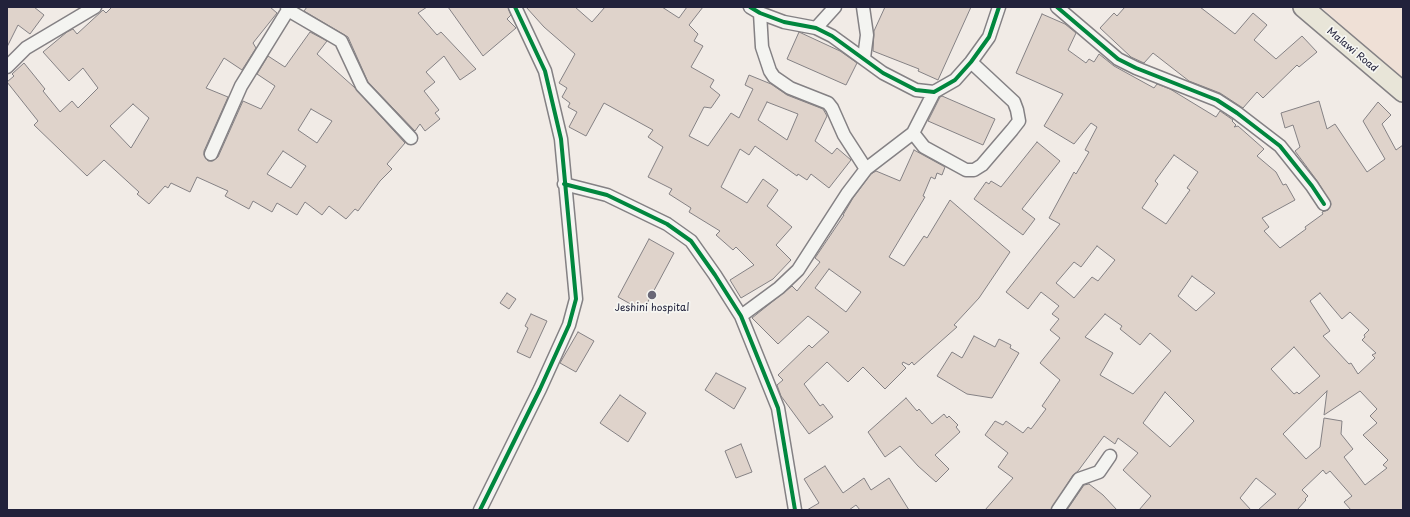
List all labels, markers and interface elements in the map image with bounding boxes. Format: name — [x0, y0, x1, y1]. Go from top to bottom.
street label: Malawi Road — [1324, 25, 1380, 75]
marker: Jeshini hospital — [646, 289, 658, 301]
place label: Jeshini hospital — [615, 302, 689, 314]

